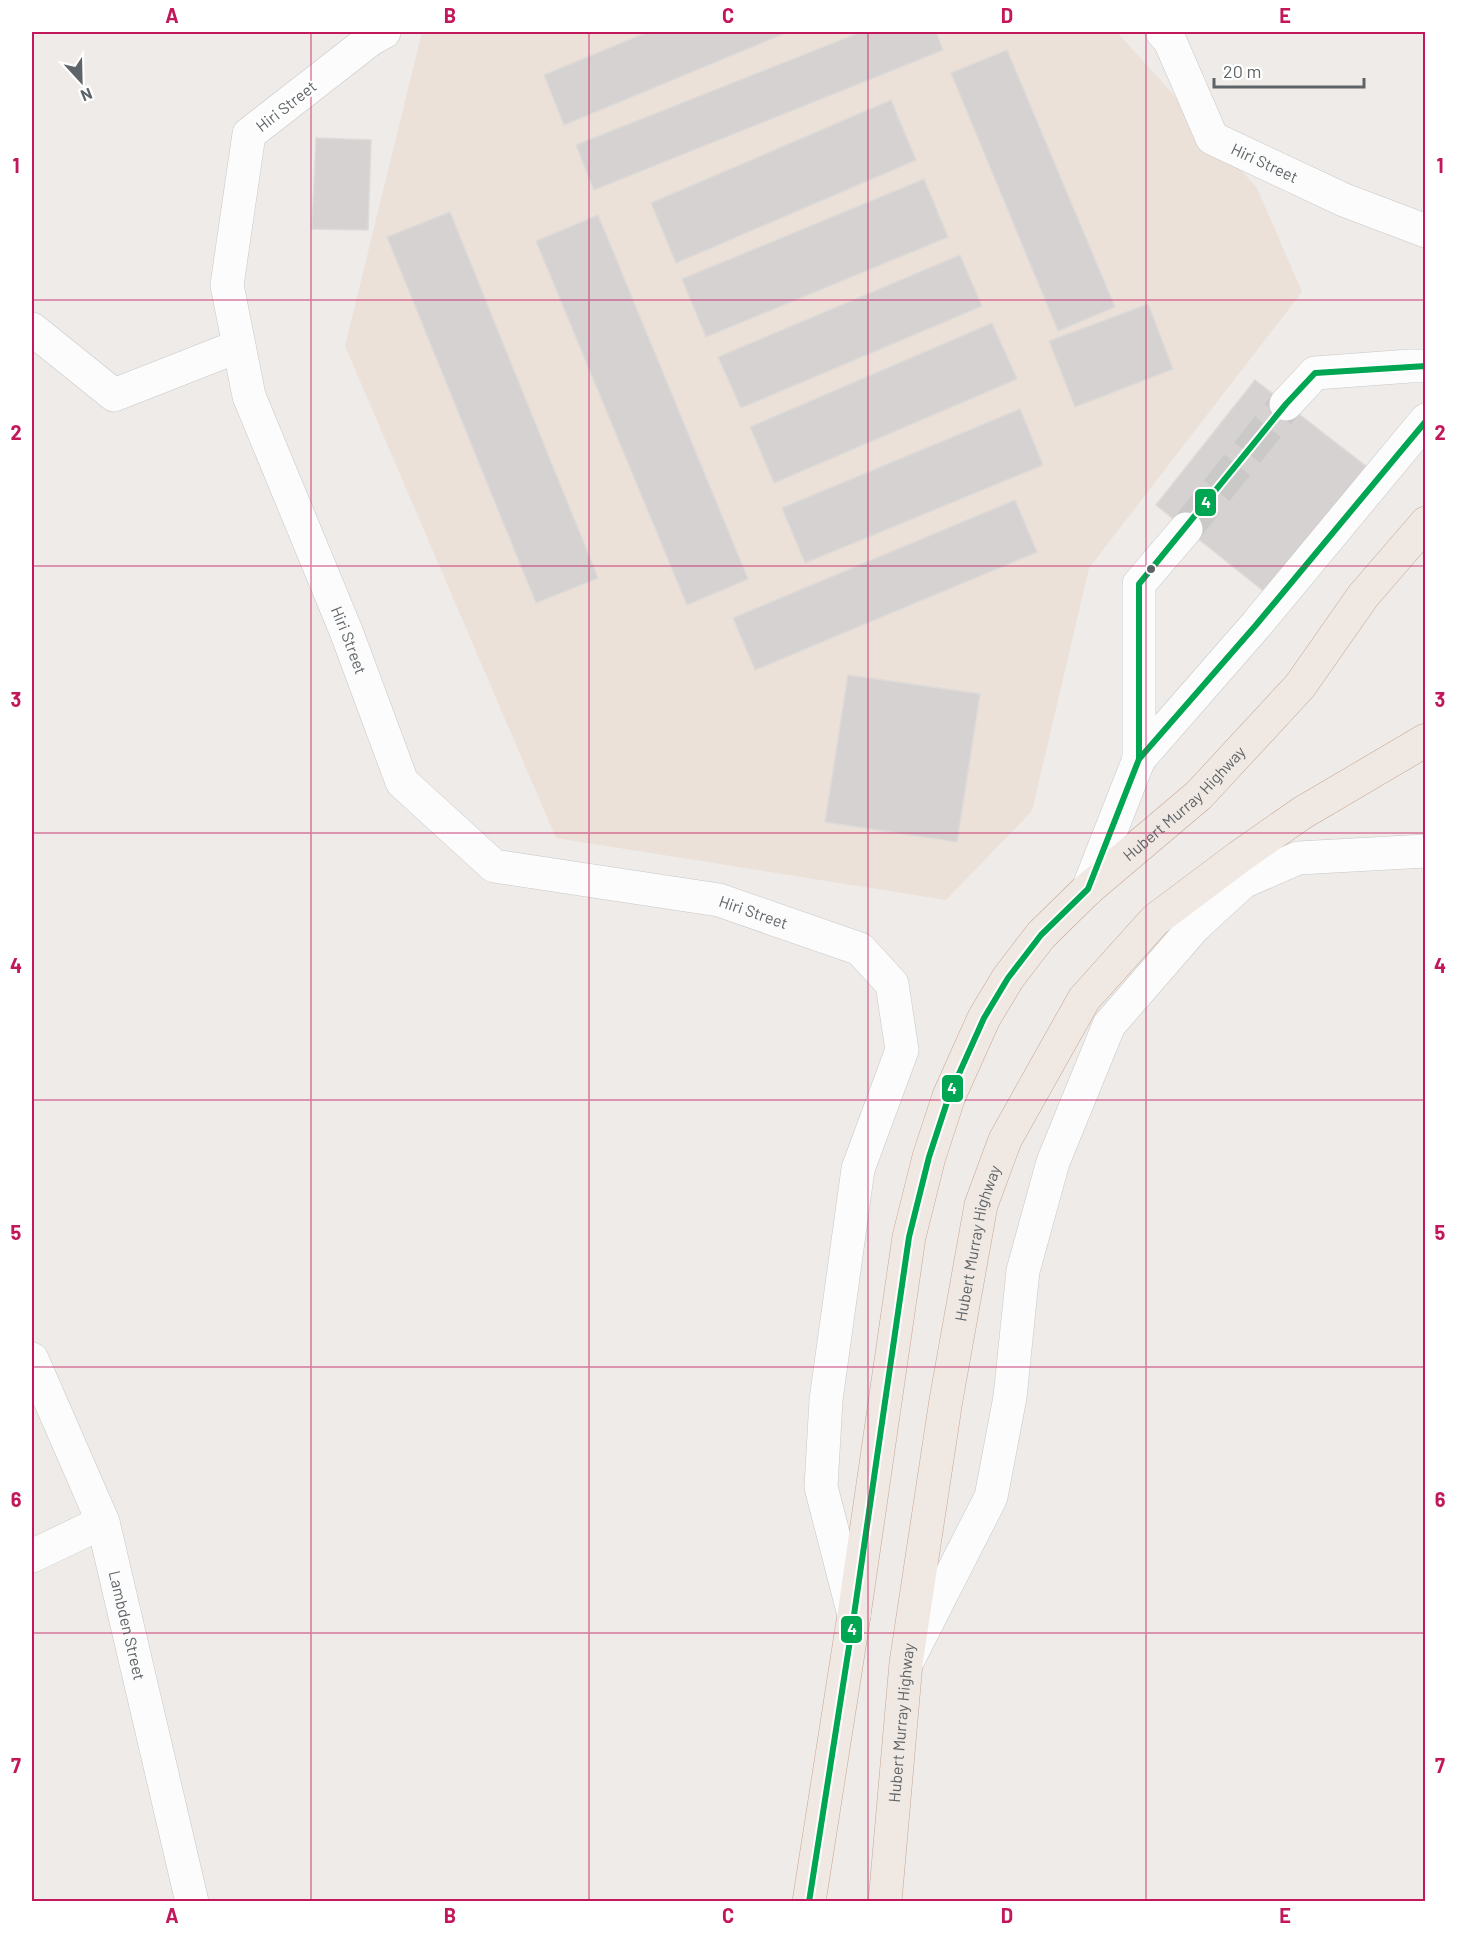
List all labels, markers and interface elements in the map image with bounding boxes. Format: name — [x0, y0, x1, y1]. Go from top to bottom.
text: A — [165, 3, 179, 27]
text: B — [444, 3, 456, 27]
text: C — [722, 3, 734, 27]
text: D — [1001, 3, 1013, 27]
text: E — [1279, 3, 1291, 27]
north arrow — [51, 51, 111, 111]
scale bar — [1214, 51, 1364, 89]
text: 20 m — [1223, 60, 1261, 82]
street label: Hiri Street — [252, 76, 320, 135]
text: N — [78, 85, 95, 106]
street label: Hiri Street — [1229, 139, 1301, 186]
text: 1 — [12, 153, 20, 177]
text: 1 — [1436, 153, 1444, 177]
text: 2 — [10, 420, 22, 444]
text: 2 — [1434, 420, 1446, 444]
line badge: 4 — [1194, 488, 1217, 517]
text: 4 — [1201, 492, 1211, 511]
unlabelled marker — [1145, 563, 1157, 575]
street label: Hiri Street — [328, 603, 371, 677]
text: 3 — [11, 687, 21, 711]
text: 3 — [1435, 687, 1445, 711]
street label: Hubert Murray Highway — [1119, 741, 1249, 864]
street label: Hiri Street — [717, 891, 790, 932]
text: 4 — [10, 953, 22, 977]
text: 4 — [1434, 953, 1446, 977]
line badge: 4 — [941, 1074, 964, 1103]
text: 4 — [947, 1078, 957, 1097]
street label: Hubert Murray Highway — [950, 1162, 1004, 1323]
text: 5 — [11, 1220, 22, 1244]
text: 5 — [1435, 1220, 1446, 1244]
text: 6 — [11, 1487, 22, 1511]
text: 6 — [1435, 1487, 1446, 1511]
street label: Lambden Street — [106, 1569, 150, 1682]
line badge: 4 — [840, 1615, 863, 1644]
text: 4 — [847, 1619, 857, 1638]
street label: Hubert Murray Highway — [884, 1641, 918, 1803]
text: 7 — [11, 1753, 21, 1777]
text: 7 — [1435, 1753, 1445, 1777]
text: A — [165, 1903, 179, 1927]
text: B — [444, 1903, 456, 1927]
text: C — [722, 1903, 734, 1927]
text: D — [1001, 1903, 1013, 1927]
text: E — [1279, 1903, 1291, 1927]

